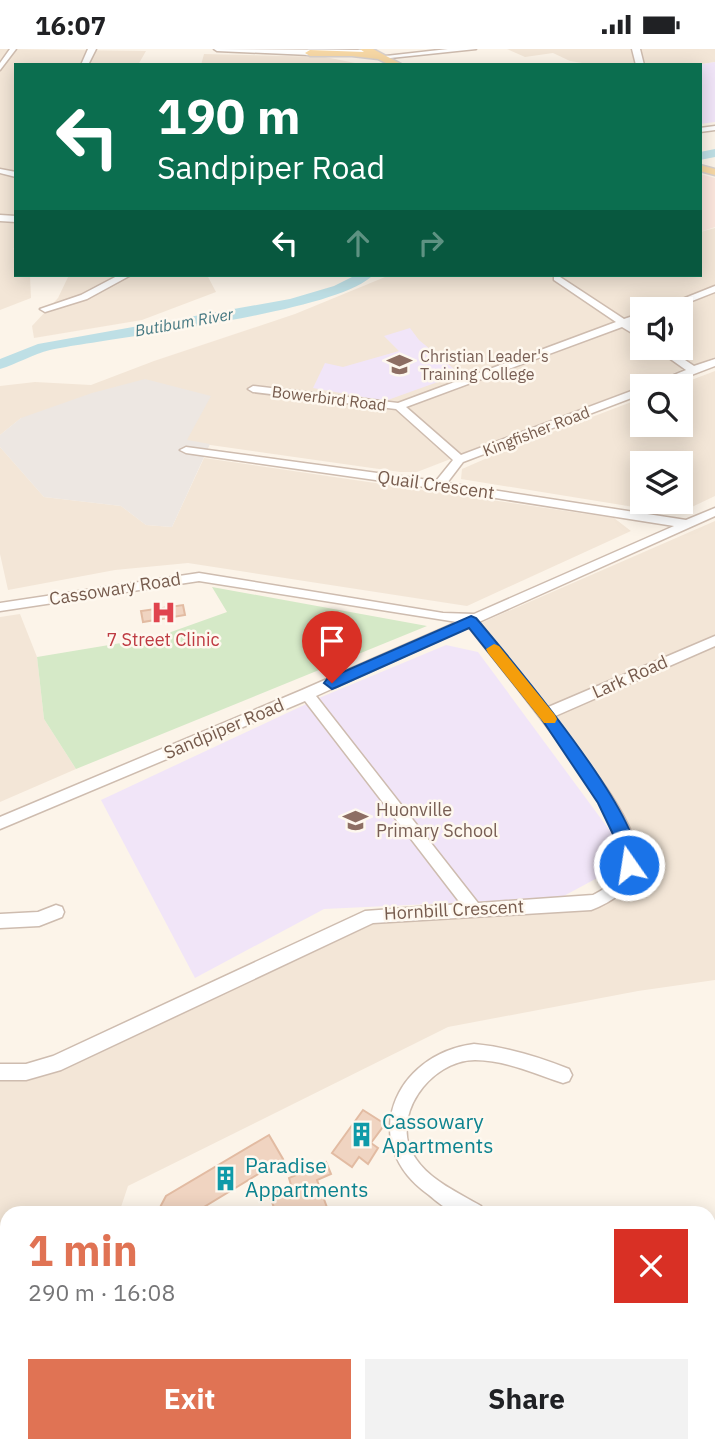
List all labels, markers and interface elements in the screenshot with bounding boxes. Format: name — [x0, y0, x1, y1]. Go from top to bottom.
text: 16:07 — [35, 8, 106, 42]
text: 190 m — [157, 84, 301, 147]
icon: left — [42, 91, 133, 182]
text: Sandpiper Road — [157, 146, 385, 188]
icon: left — [266, 224, 304, 262]
icon: ahead — [339, 224, 377, 262]
icon: right — [412, 224, 450, 262]
map controls — [630, 297, 693, 514]
button: sound — [630, 297, 693, 360]
water label: Butibum River — [133, 303, 236, 340]
place label: Christian Leader's Training College — [420, 346, 549, 384]
school or university icon: Christian Leader's Training College — [386, 351, 414, 379]
button: search — [630, 374, 693, 437]
street label: Bowerbird Road — [271, 381, 387, 415]
street label: Kingfisher Road — [480, 401, 592, 461]
button: layers — [630, 451, 693, 514]
street label: Quail Crescent — [376, 465, 496, 504]
street label: Cassowary Road — [47, 567, 182, 610]
hospital icon: 7 Street Clinic — [149, 599, 177, 627]
pin — [302, 611, 362, 683]
icon: arrive — [313, 622, 351, 660]
place label: 7 Street Clinic — [106, 628, 220, 651]
street label: Lark Road — [588, 650, 671, 703]
street label: Sandpiper Road — [160, 693, 287, 764]
place label: Huonville Primary School — [376, 798, 498, 842]
school or university icon: Huonville Primary School — [342, 806, 370, 834]
position arrow — [592, 828, 666, 902]
street label: Hornbill Crescent — [383, 894, 525, 925]
place label: Cassowary Apartments — [382, 1107, 493, 1159]
building icon: Cassowary Apartments — [348, 1120, 376, 1148]
place label: Paradise Appartments — [245, 1151, 369, 1203]
building icon: Paradise Appartments — [211, 1164, 239, 1192]
text: 1 min — [28, 1223, 138, 1278]
button: close — [614, 1229, 688, 1303]
text: 290 m · 16:08 — [28, 1277, 175, 1307]
button: Exit — [28, 1359, 351, 1439]
button: Share — [365, 1359, 688, 1439]

